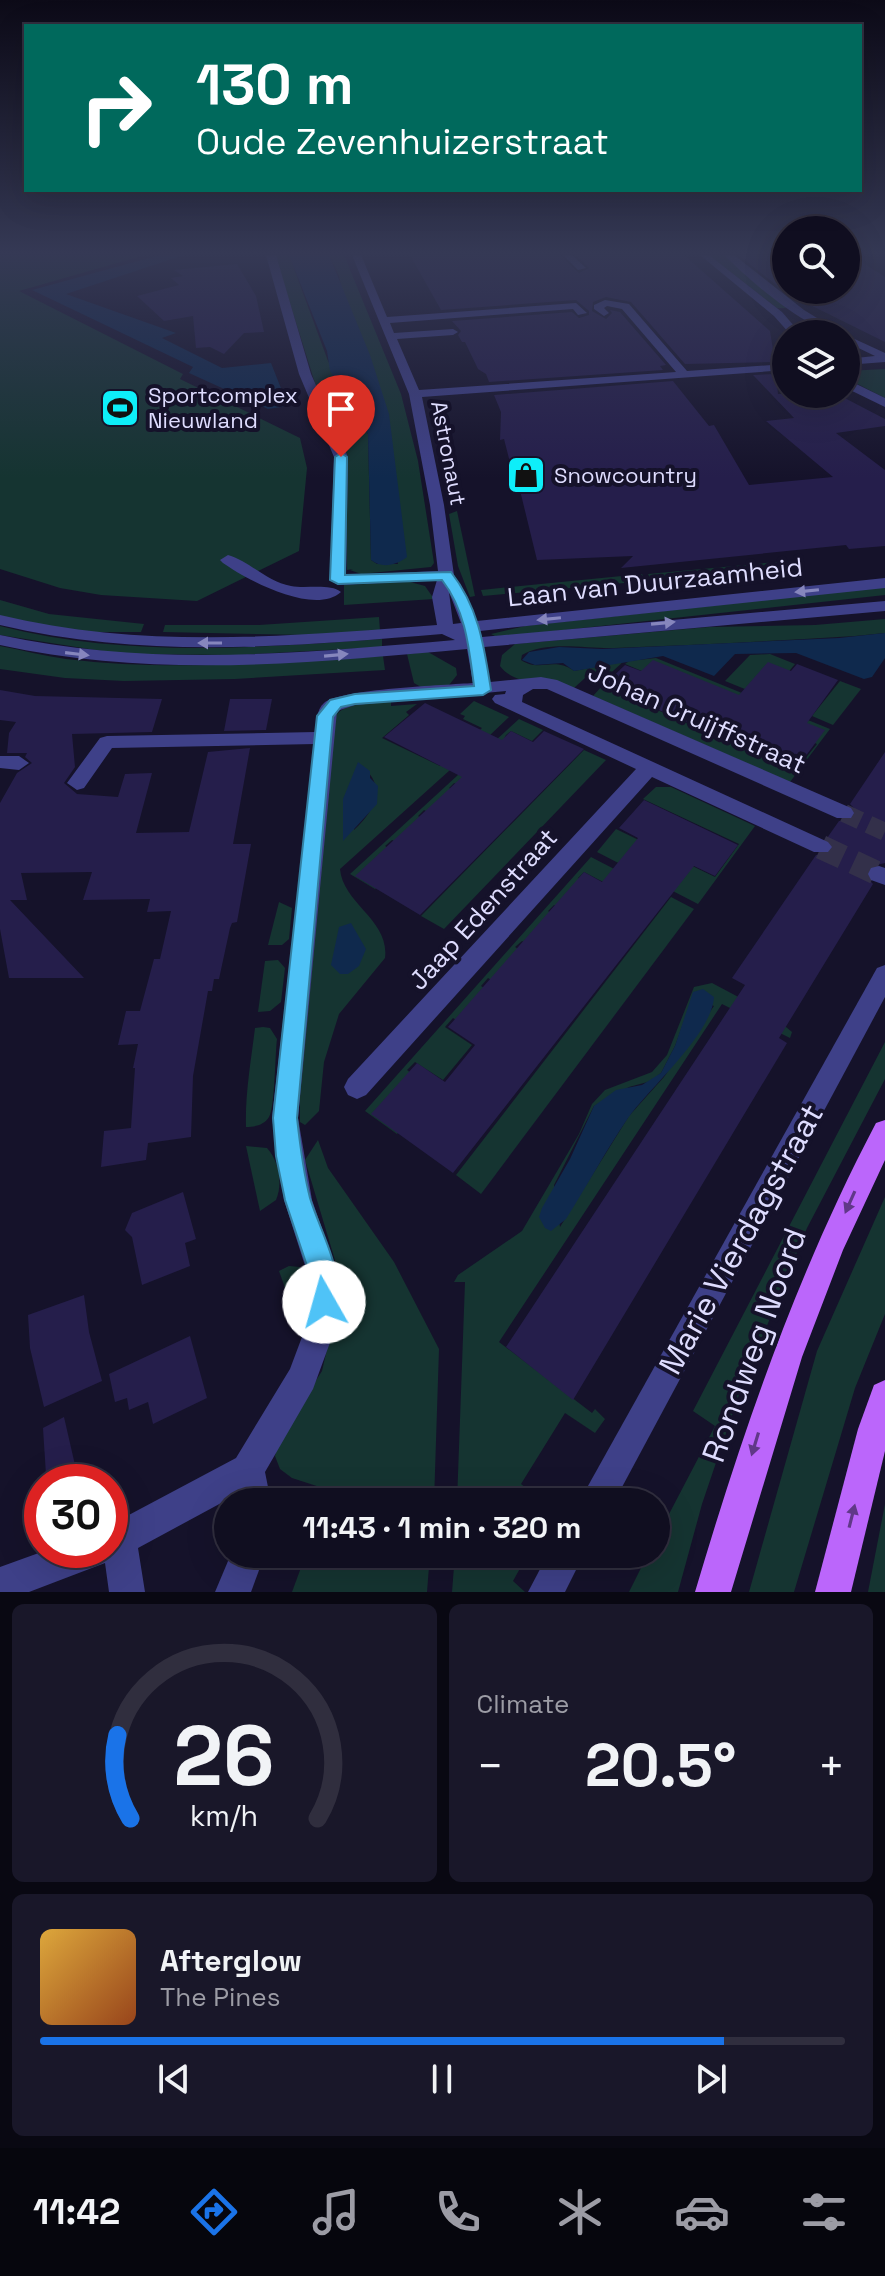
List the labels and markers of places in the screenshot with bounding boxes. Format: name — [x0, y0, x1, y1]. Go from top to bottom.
pin — [307, 375, 375, 457]
place label: Sportcomplex Nieuwland — [148, 381, 298, 434]
sports icon: Sportcomplex Nieuwland — [99, 387, 141, 429]
shop icon: Snowcountry — [505, 454, 547, 496]
place label: Snowcountry — [554, 461, 697, 489]

